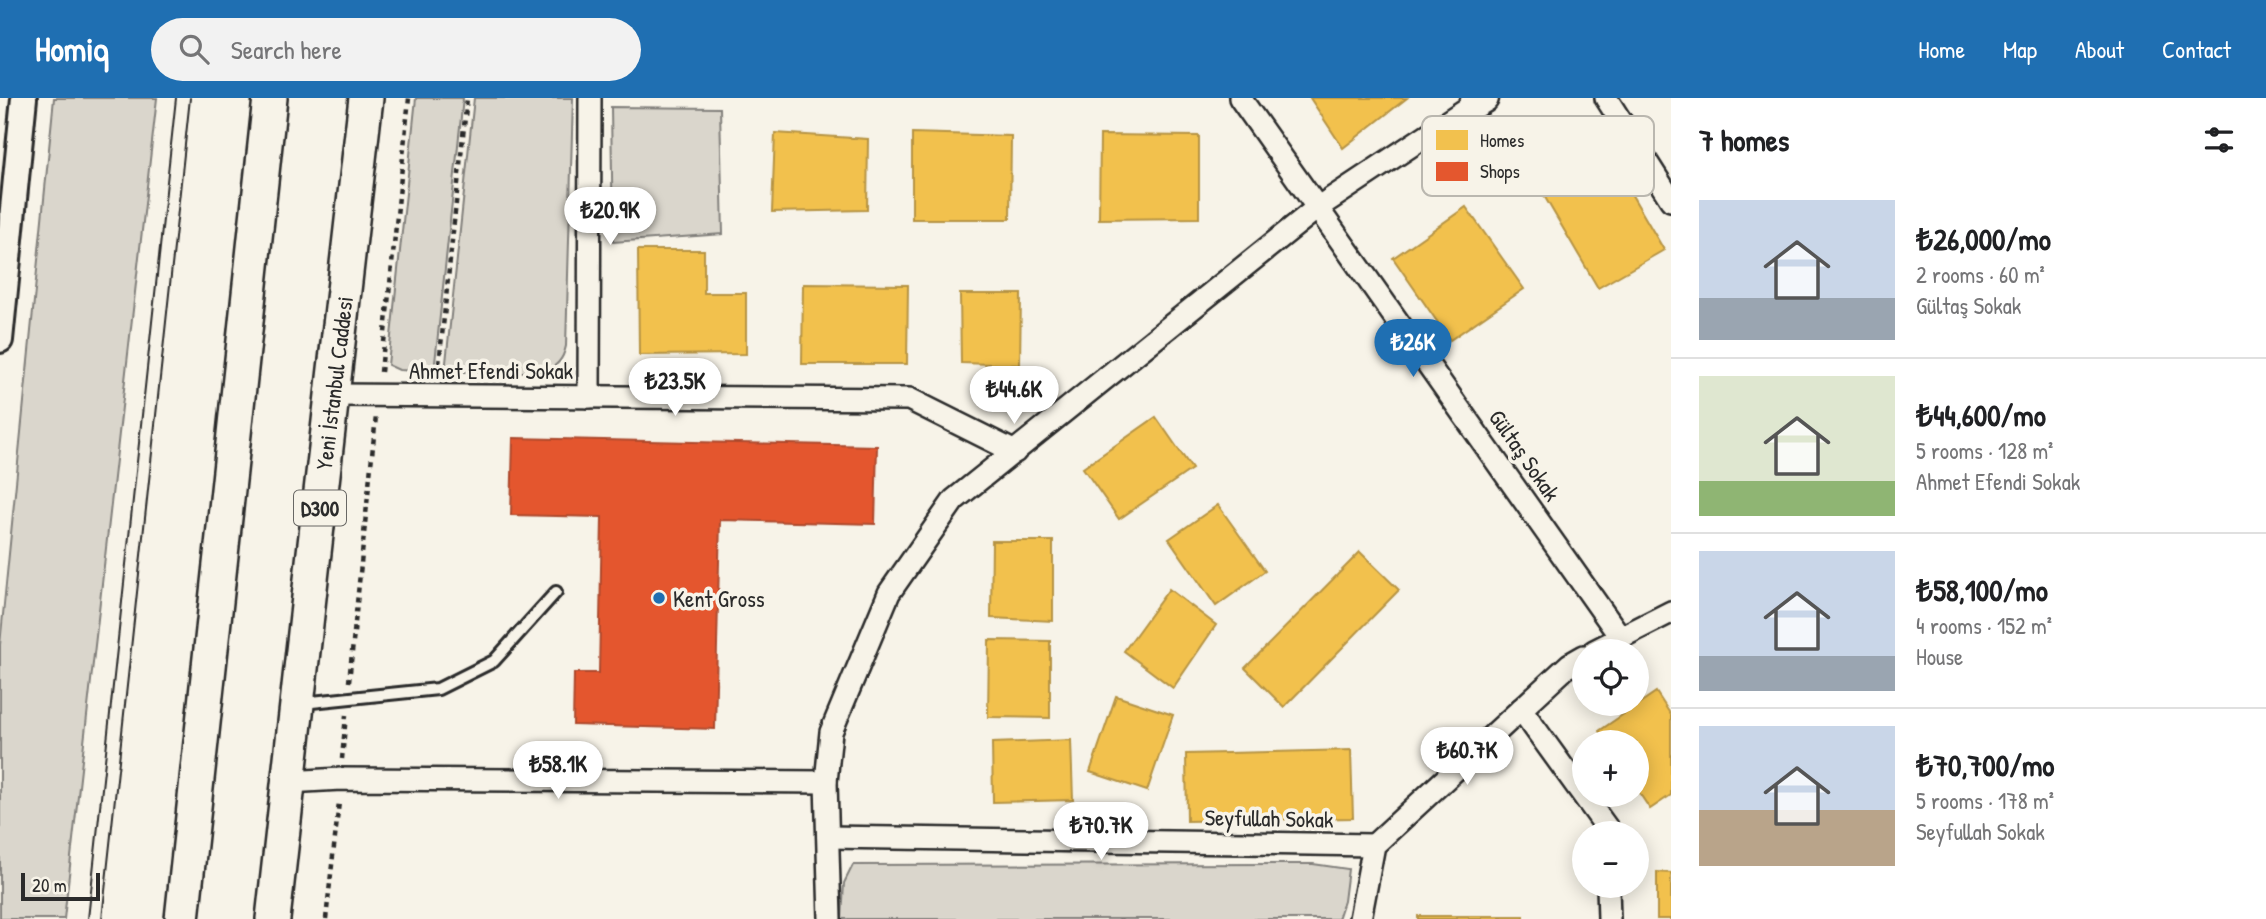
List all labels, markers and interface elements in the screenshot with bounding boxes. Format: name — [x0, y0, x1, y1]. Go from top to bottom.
search box — [151, 18, 641, 81]
text: Homiq — [35, 27, 109, 71]
icon: search — [175, 30, 213, 68]
text: Search here — [231, 32, 342, 67]
text: Home — [1918, 33, 1965, 65]
text: Map — [2003, 33, 2037, 65]
text: About — [2075, 33, 2124, 65]
text: Contact — [2162, 33, 2231, 65]
legend — [1422, 116, 1654, 196]
text: 7 homes — [1699, 120, 1789, 160]
icon: filters — [2200, 121, 2238, 159]
text: Homes — [1480, 127, 1524, 153]
text: Shops — [1480, 158, 1520, 184]
pin: ₺20.9K — [553, 188, 667, 247]
text: ₺20.9K — [580, 194, 640, 225]
text: ₺26,000/mo — [1916, 219, 2051, 259]
icon: home — [1755, 228, 1839, 312]
text: 2 rooms · 60 m² — [1916, 259, 2045, 290]
text: Gültaş Sokak — [1916, 290, 2021, 321]
street label: Yeni İstanbul Caddesi — [308, 294, 360, 472]
pin: ₺26K — [1372, 320, 1454, 379]
text: ₺26K — [1390, 326, 1436, 357]
street label: Ahmet Efendi Sokak — [409, 355, 574, 386]
pin: ₺23.5K — [618, 358, 732, 418]
text: ₺23.5K — [645, 365, 705, 396]
pin: ₺44.6K — [957, 366, 1071, 426]
text: ₺44.6K — [986, 373, 1042, 404]
text: ₺44,600/mo — [1916, 395, 2046, 435]
street label: Gültaş Sokak — [1482, 403, 1568, 507]
icon: home — [1755, 404, 1839, 488]
text: 5 rooms · 128 m² — [1916, 435, 2053, 466]
text: Ahmet Efendi Sokak — [1916, 466, 2080, 497]
road number: D300 — [294, 490, 346, 526]
text: ₺58,100/mo — [1916, 570, 2048, 610]
icon: home — [1755, 579, 1839, 663]
place label: Kent Gross — [673, 583, 765, 614]
marker: Kent Gross — [651, 590, 667, 606]
text: 4 rooms · 152 m² — [1916, 610, 2052, 641]
map controls — [1572, 639, 1649, 898]
button: locate — [1572, 639, 1649, 716]
text: House — [1916, 641, 1963, 672]
pin: ₺60.7K — [1410, 728, 1524, 787]
button: + — [1572, 730, 1649, 807]
text: ₺60.7K — [1437, 734, 1497, 765]
pin: ₺58.1K — [501, 742, 615, 801]
text: ₺70,700/mo — [1916, 745, 2054, 785]
text: ₺58.1K — [529, 748, 587, 779]
icon: home — [1755, 754, 1839, 838]
text: 5 rooms · 178 m² — [1916, 785, 2054, 816]
street label: Seyfullah Sokak — [1204, 801, 1334, 835]
pin: ₺70.7K — [1044, 802, 1158, 862]
text: ₺70.7K — [1069, 809, 1133, 840]
text: Seyfullah Sokak — [1916, 816, 2045, 847]
button: − — [1572, 821, 1649, 898]
scale bar — [21, 870, 100, 902]
text: 20 m — [32, 872, 67, 898]

